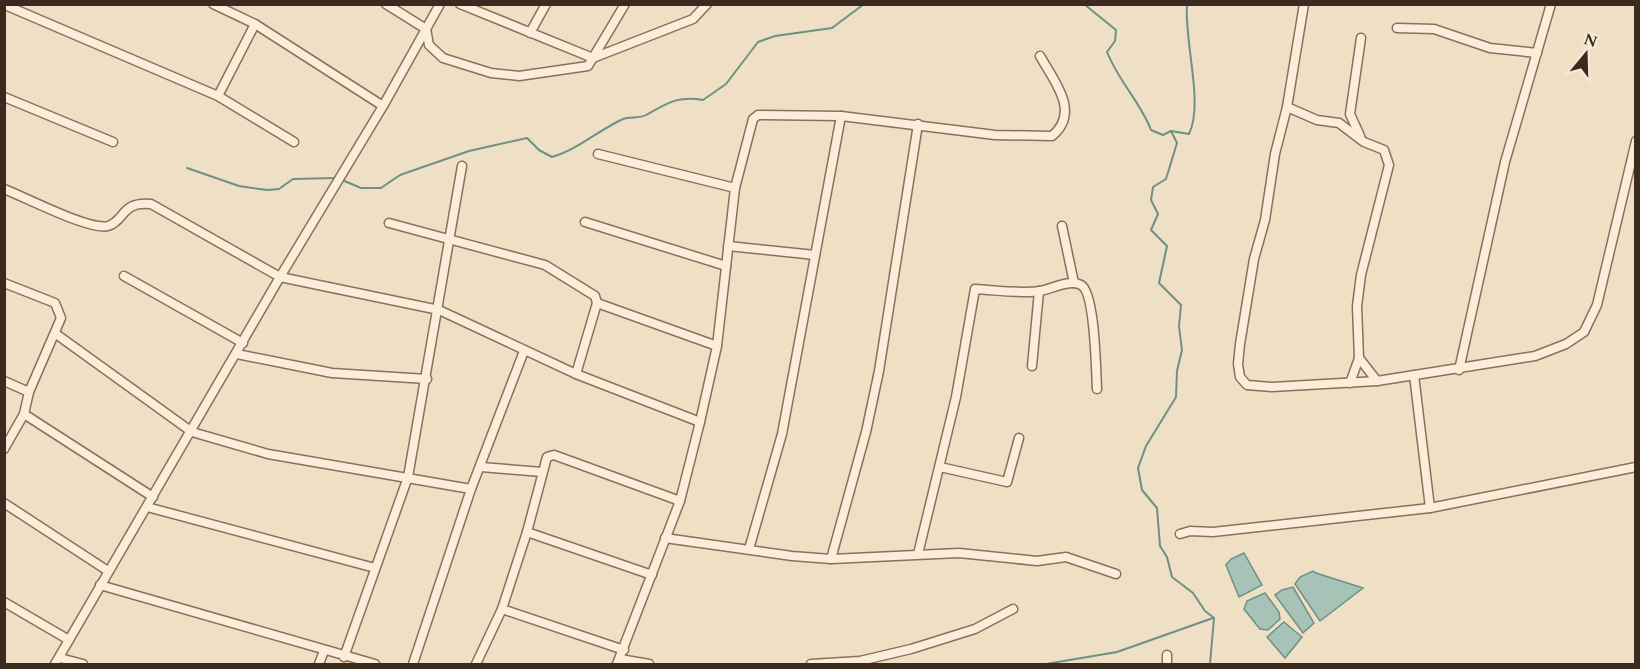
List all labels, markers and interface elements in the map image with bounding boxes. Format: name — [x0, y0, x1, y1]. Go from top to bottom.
north arrow — [1556, 24, 1616, 84]
text: N — [1580, 27, 1601, 54]

